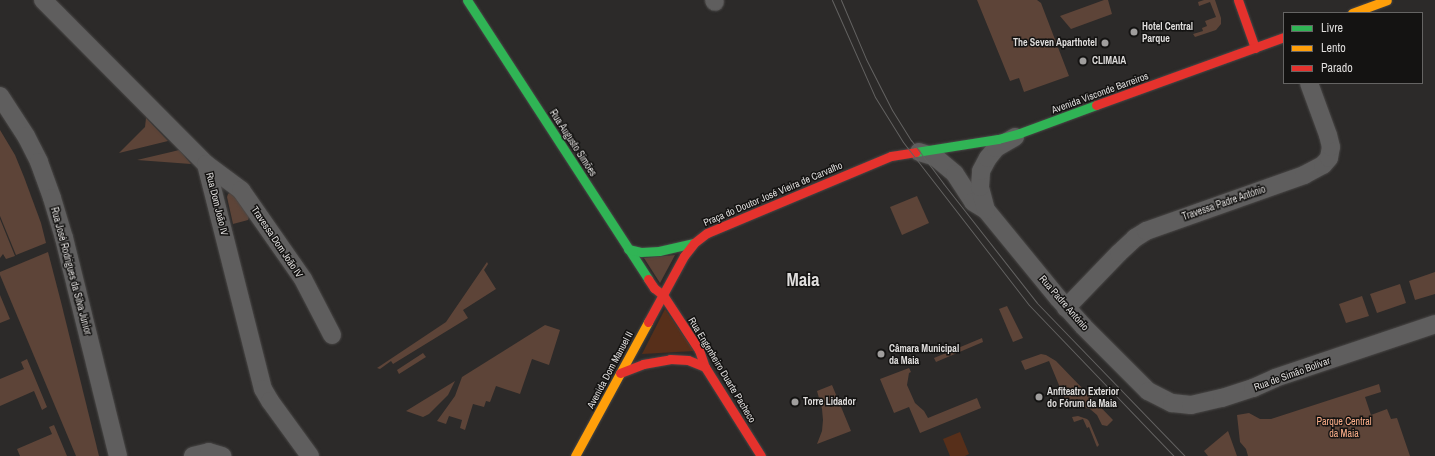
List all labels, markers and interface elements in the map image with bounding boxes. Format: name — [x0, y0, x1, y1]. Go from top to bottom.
legend — [1283, 12, 1423, 84]
place label: Hotel Central Parque — [1142, 20, 1193, 44]
text: Livre — [1321, 20, 1343, 36]
marker: Hotel Central Parque — [1129, 27, 1139, 37]
place label: The Seven Aparthotel — [1013, 37, 1097, 49]
marker: The Seven Aparthotel — [1100, 38, 1110, 48]
text: Lento — [1321, 40, 1346, 56]
marker: CLIMAIA — [1077, 55, 1089, 67]
place label: CLIMAIA — [1092, 55, 1126, 67]
text: Parado — [1321, 60, 1353, 76]
street label: Avenida Visconde Barreiros — [1050, 70, 1150, 116]
street label: Rua Augusto Simões — [547, 107, 599, 179]
street label: Praça do Doutor José Vieira de Carvalho — [702, 159, 844, 229]
street label: Rua Dom João IV — [203, 171, 231, 237]
street label: Travessa Padre António — [1180, 183, 1268, 223]
street label: Travessa Dom João IV — [249, 204, 305, 280]
street label: Rua José Rodrigues da Silva Júnior — [48, 206, 94, 336]
district label: Maia — [787, 269, 819, 291]
street label: Rua Padre António — [1037, 273, 1091, 333]
street label: Rua Engenheiro Duarte Pacheco — [686, 315, 758, 425]
street label: Avenida Dom Manuel II — [585, 329, 635, 411]
place label: Câmara Municipal da Maia — [889, 342, 959, 366]
marker: Câmara Municipal da Maia — [876, 349, 886, 359]
street label: Rua de Simão Bolívar — [1252, 355, 1332, 393]
place label: Anfiteatro Exterior do Fórum da Maia — [1047, 385, 1119, 408]
marker: Anfiteatro Exterior do Fórum da Maia — [1034, 392, 1044, 402]
place label: Torre Lidador — [803, 396, 856, 408]
marker: Torre Lidador — [790, 397, 800, 407]
park label: Parque Central da Maia — [1316, 415, 1372, 438]

